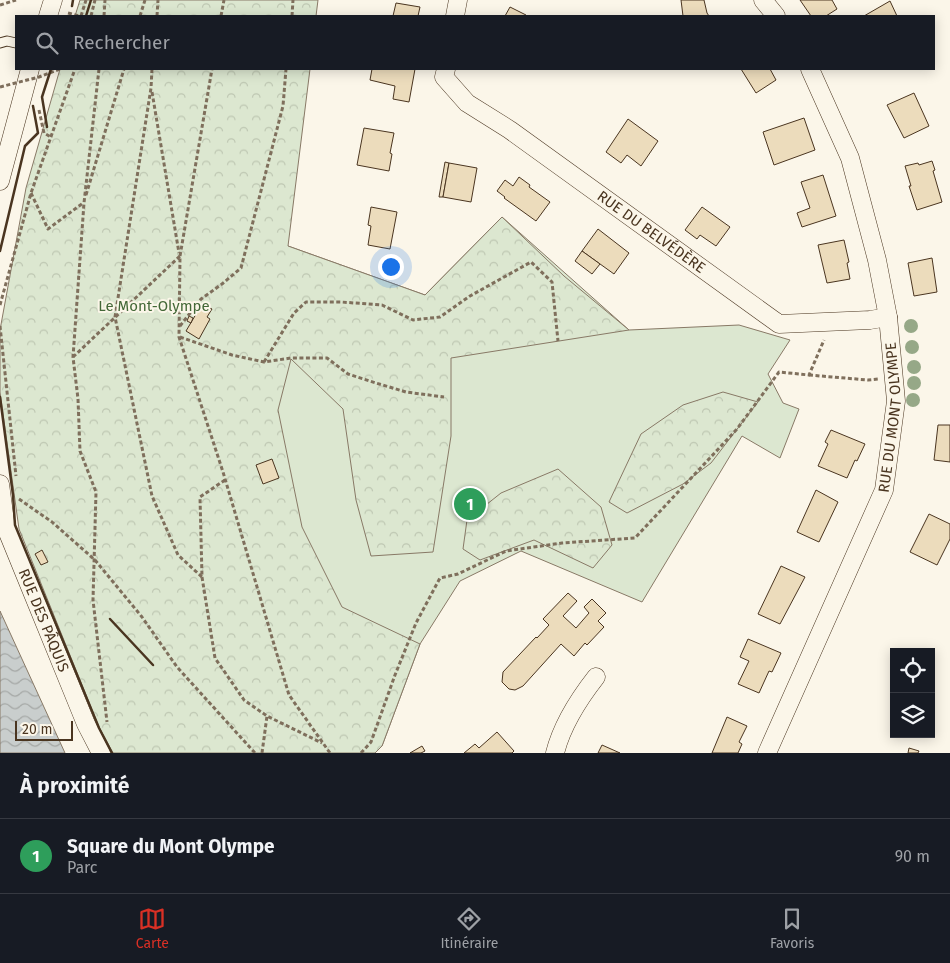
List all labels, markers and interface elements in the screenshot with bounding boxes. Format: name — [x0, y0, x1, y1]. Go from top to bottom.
search box — [15, 15, 935, 70]
icon: search — [33, 29, 61, 57]
text: Rechercher — [73, 31, 170, 54]
street label: RUE DU BELVÉDÈRE — [594, 187, 709, 277]
your location — [378, 254, 404, 280]
park label: Le Mont-Olympe — [98, 297, 210, 315]
street label: RUE DU MONT OLYMPE — [875, 341, 905, 494]
pin: 1 — [454, 485, 486, 523]
street label: RUE DES PÂQUIS — [15, 566, 73, 674]
map controls — [890, 648, 935, 738]
button: locate — [890, 648, 935, 693]
button: layers — [890, 693, 935, 738]
scale bar — [15, 718, 72, 741]
text: 20 m — [22, 721, 52, 738]
text: À proximité — [20, 773, 129, 799]
text: Square du Mont Olympe — [67, 835, 275, 858]
text: 1 — [32, 847, 40, 866]
text: 90 m — [895, 847, 930, 866]
text: Parc — [67, 858, 97, 877]
tab: Carte — [136, 905, 169, 952]
tab: Itinéraire — [440, 905, 498, 952]
tab: Favoris — [770, 905, 814, 952]

